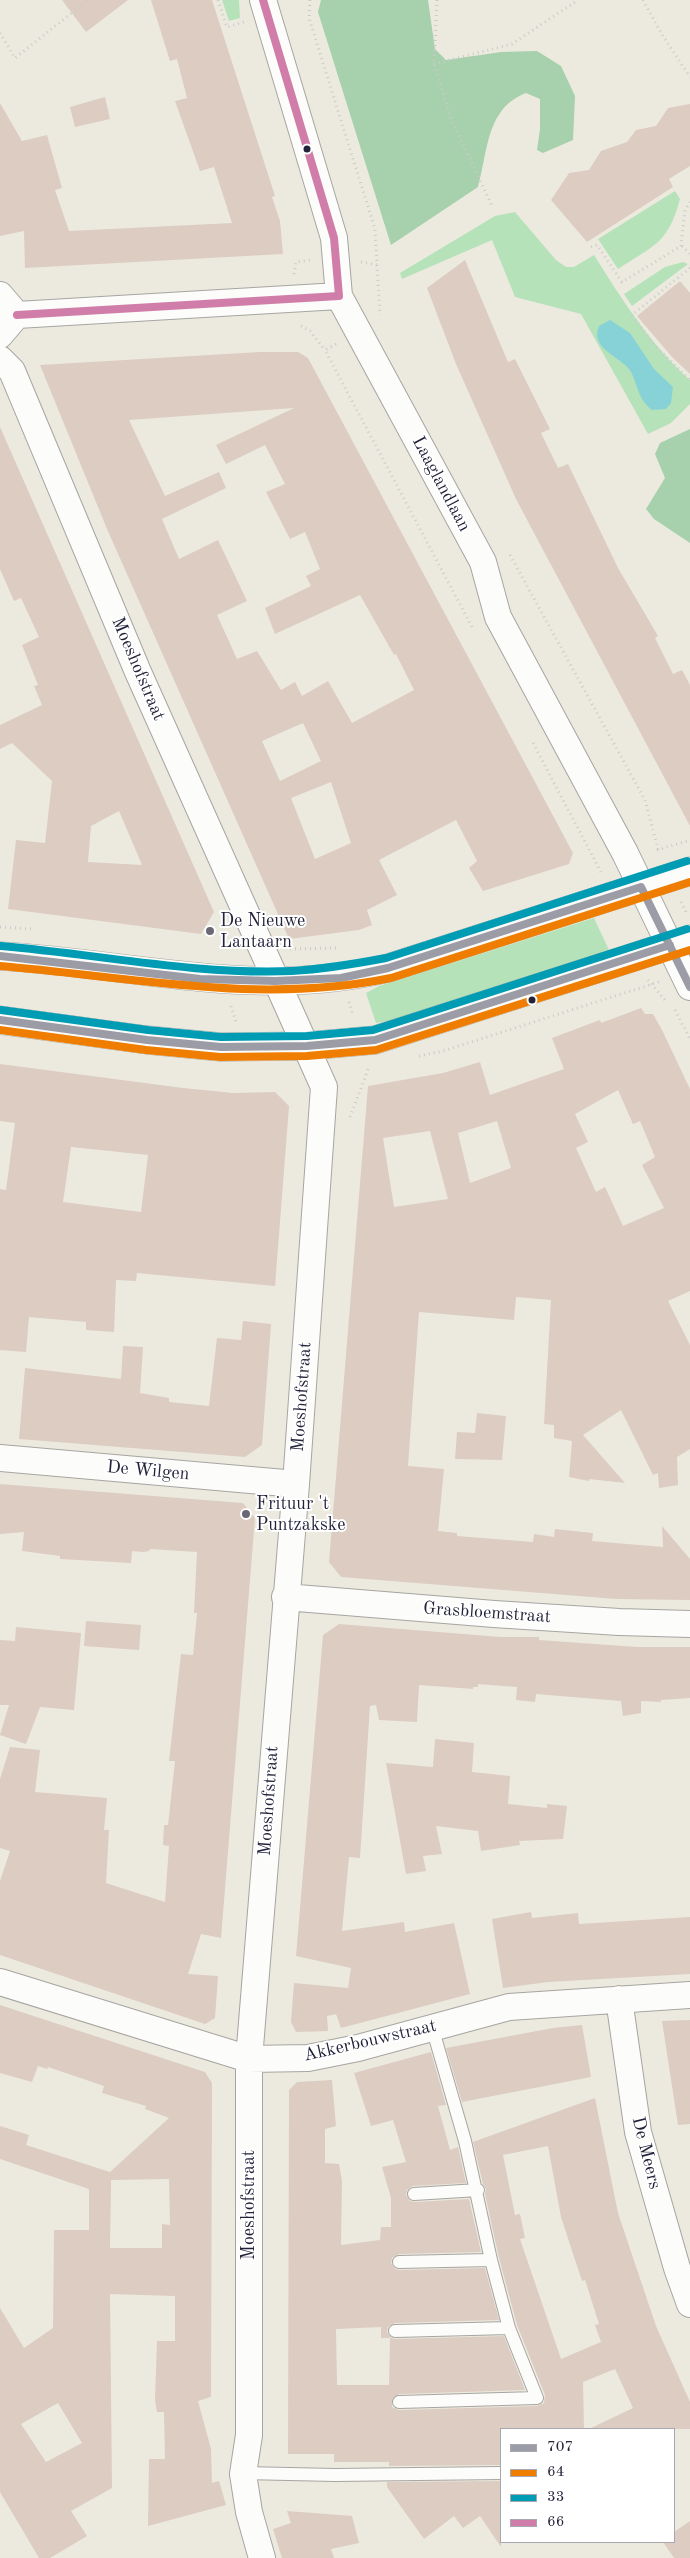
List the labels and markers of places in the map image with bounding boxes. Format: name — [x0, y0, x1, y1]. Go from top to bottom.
unlabelled marker — [302, 144, 312, 154]
place label: De Nieuwe Lantaarn — [220, 910, 305, 952]
marker: De Nieuwe Lantaarn — [204, 925, 216, 937]
unlabelled marker — [527, 995, 537, 1005]
place label: Frituur 't Puntzakske — [256, 1493, 345, 1536]
marker: Frituur 't Puntzakske — [240, 1508, 252, 1520]

